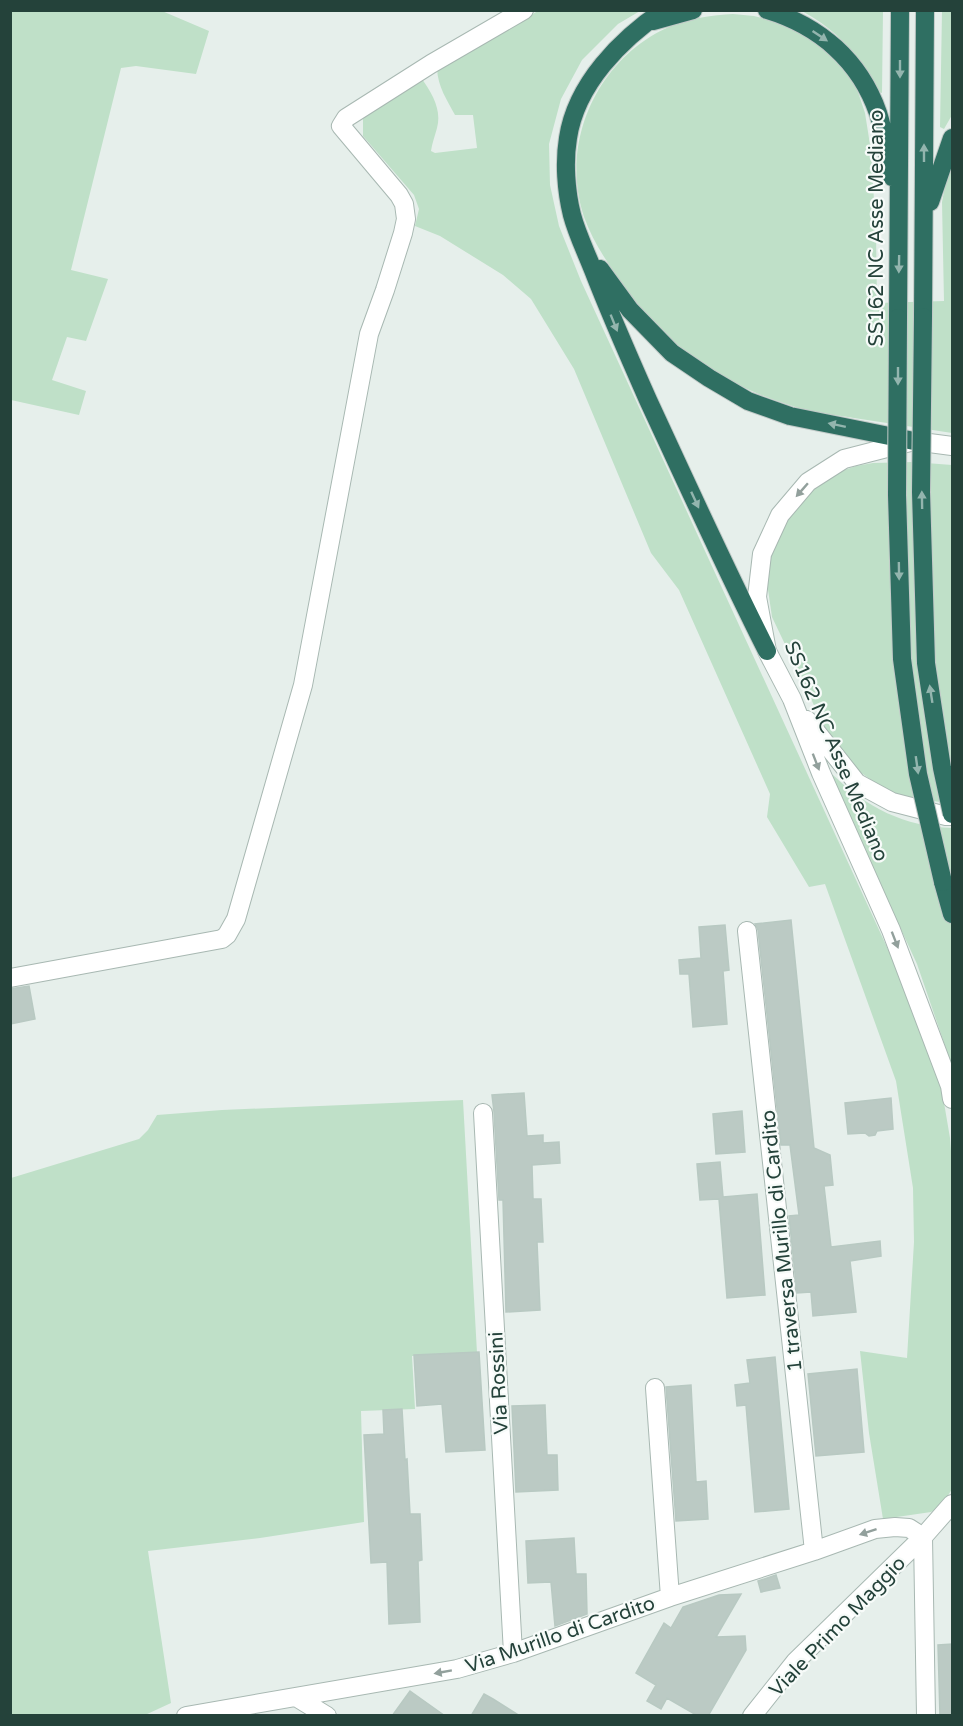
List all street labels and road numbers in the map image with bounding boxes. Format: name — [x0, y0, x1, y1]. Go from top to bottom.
street label: SS162 NC Asse Mediano — [865, 110, 889, 346]
street label: SS162 NC Asse Mediano — [779, 638, 893, 865]
street label: 1 traversa Murillo di Cardito — [756, 1109, 808, 1373]
street label: Via Rossini — [484, 1331, 514, 1435]
street label: Viale Primo Maggio — [764, 1551, 911, 1702]
street label: Via Murillo di Cardito — [462, 1591, 658, 1679]

